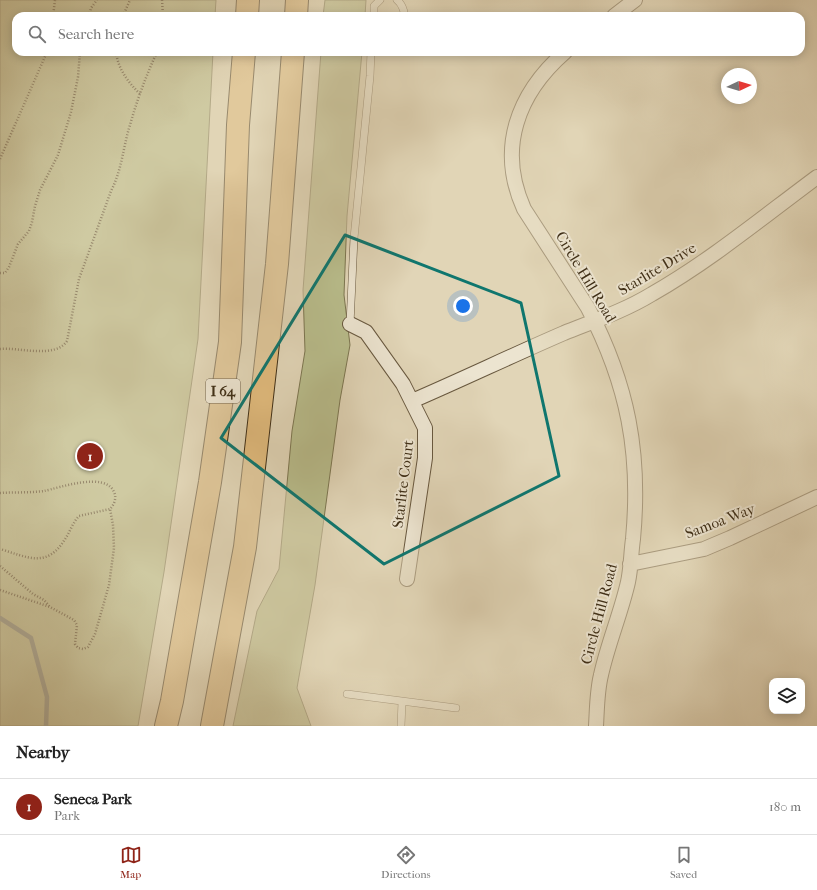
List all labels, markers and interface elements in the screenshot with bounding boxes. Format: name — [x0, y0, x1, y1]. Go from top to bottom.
search box — [12, 12, 805, 56]
icon: search — [26, 23, 48, 45]
text: Search here — [58, 25, 134, 43]
north arrow — [721, 68, 757, 104]
street label: Circle Hill Road — [552, 228, 621, 327]
street label: Starlite Drive — [615, 238, 700, 299]
your location — [453, 296, 473, 316]
road number: I 64 — [206, 379, 240, 403]
street label: Starlite Court — [389, 438, 417, 529]
pin: 1 — [77, 441, 103, 471]
street label: Samoa Way — [683, 499, 758, 543]
street label: Circle Hill Road — [577, 561, 621, 666]
map controls — [769, 678, 805, 714]
button: layers — [769, 678, 805, 714]
text: Nearby — [16, 742, 70, 762]
text: Seneca Park — [54, 790, 132, 808]
text: 1 — [27, 799, 31, 814]
text: 180 m — [769, 799, 801, 814]
text: Park — [54, 808, 80, 823]
tab: Map — [120, 844, 142, 881]
tab: Directions — [381, 844, 431, 881]
tab: Saved — [670, 844, 697, 881]

